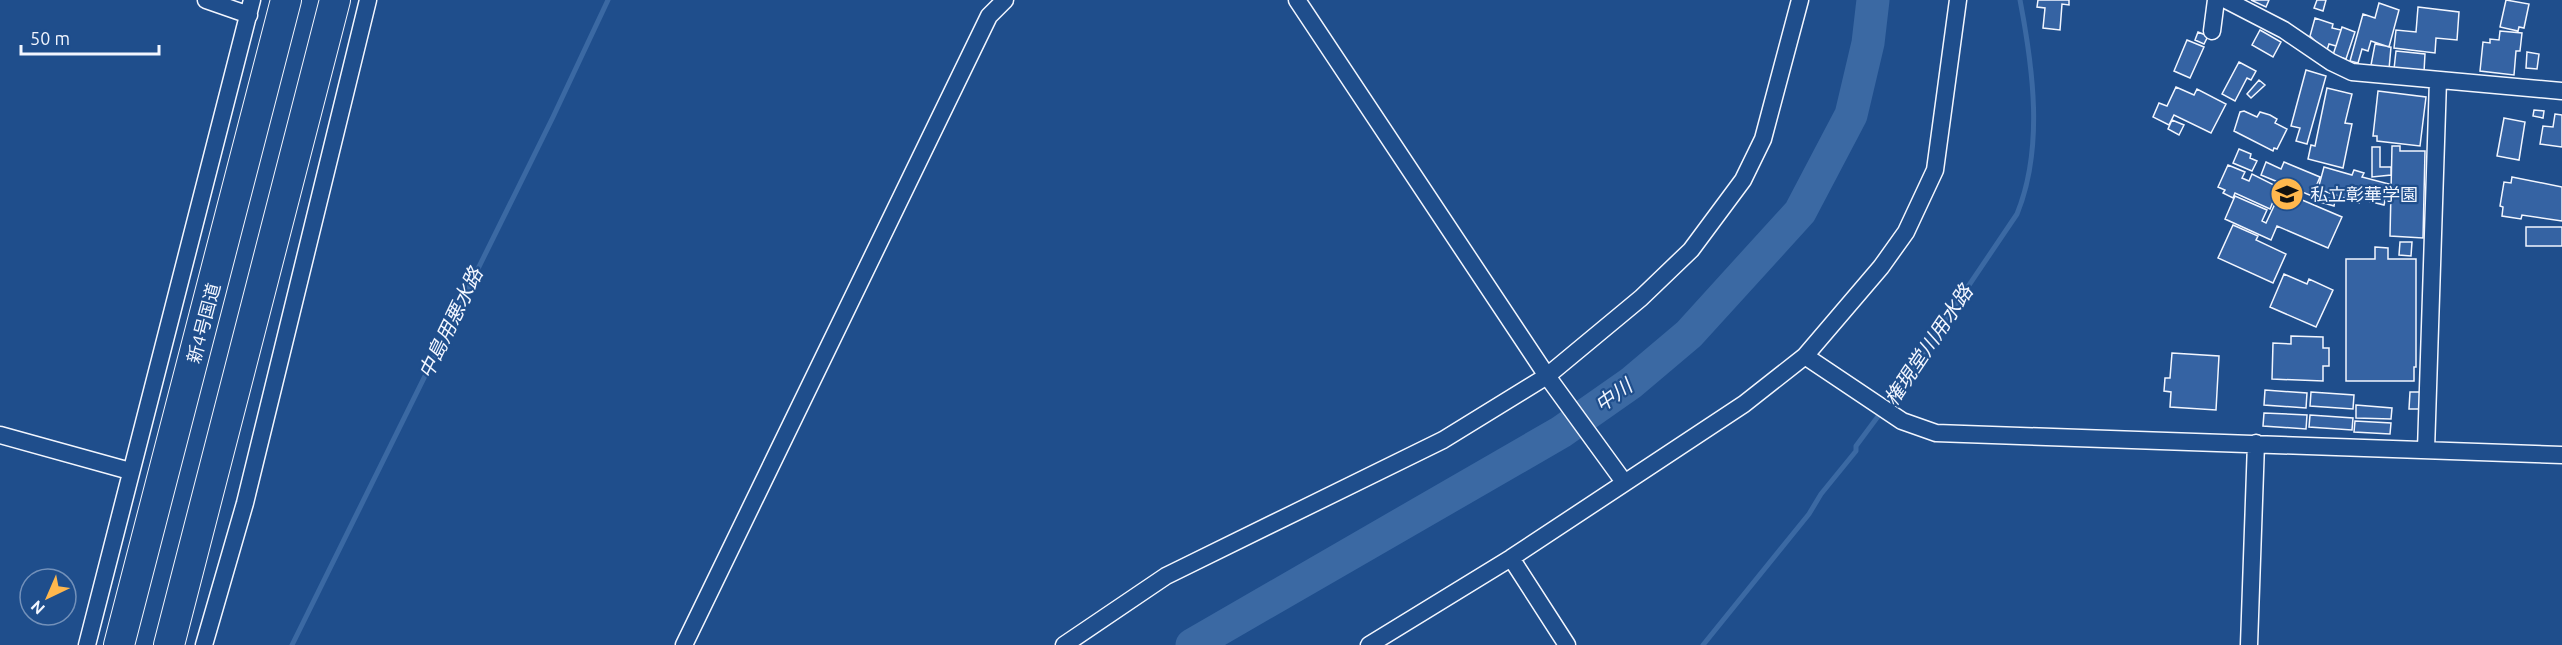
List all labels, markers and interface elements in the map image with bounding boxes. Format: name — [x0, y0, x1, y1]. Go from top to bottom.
scale bar — [21, 18, 159, 56]
text: 50 m — [30, 28, 70, 48]
school or university icon: 私立彰華学園 — [2269, 176, 2305, 212]
place label: 私立彰華学園 — [2310, 184, 2418, 204]
water label: 中島用悪水路 — [413, 262, 488, 382]
water label: 権現堂川用水路 — [1879, 279, 1978, 409]
street label: 新4号国道 — [183, 281, 223, 365]
water label: 中川 — [1590, 373, 1638, 416]
north arrow — [18, 567, 78, 627]
text: N — [27, 597, 48, 618]

